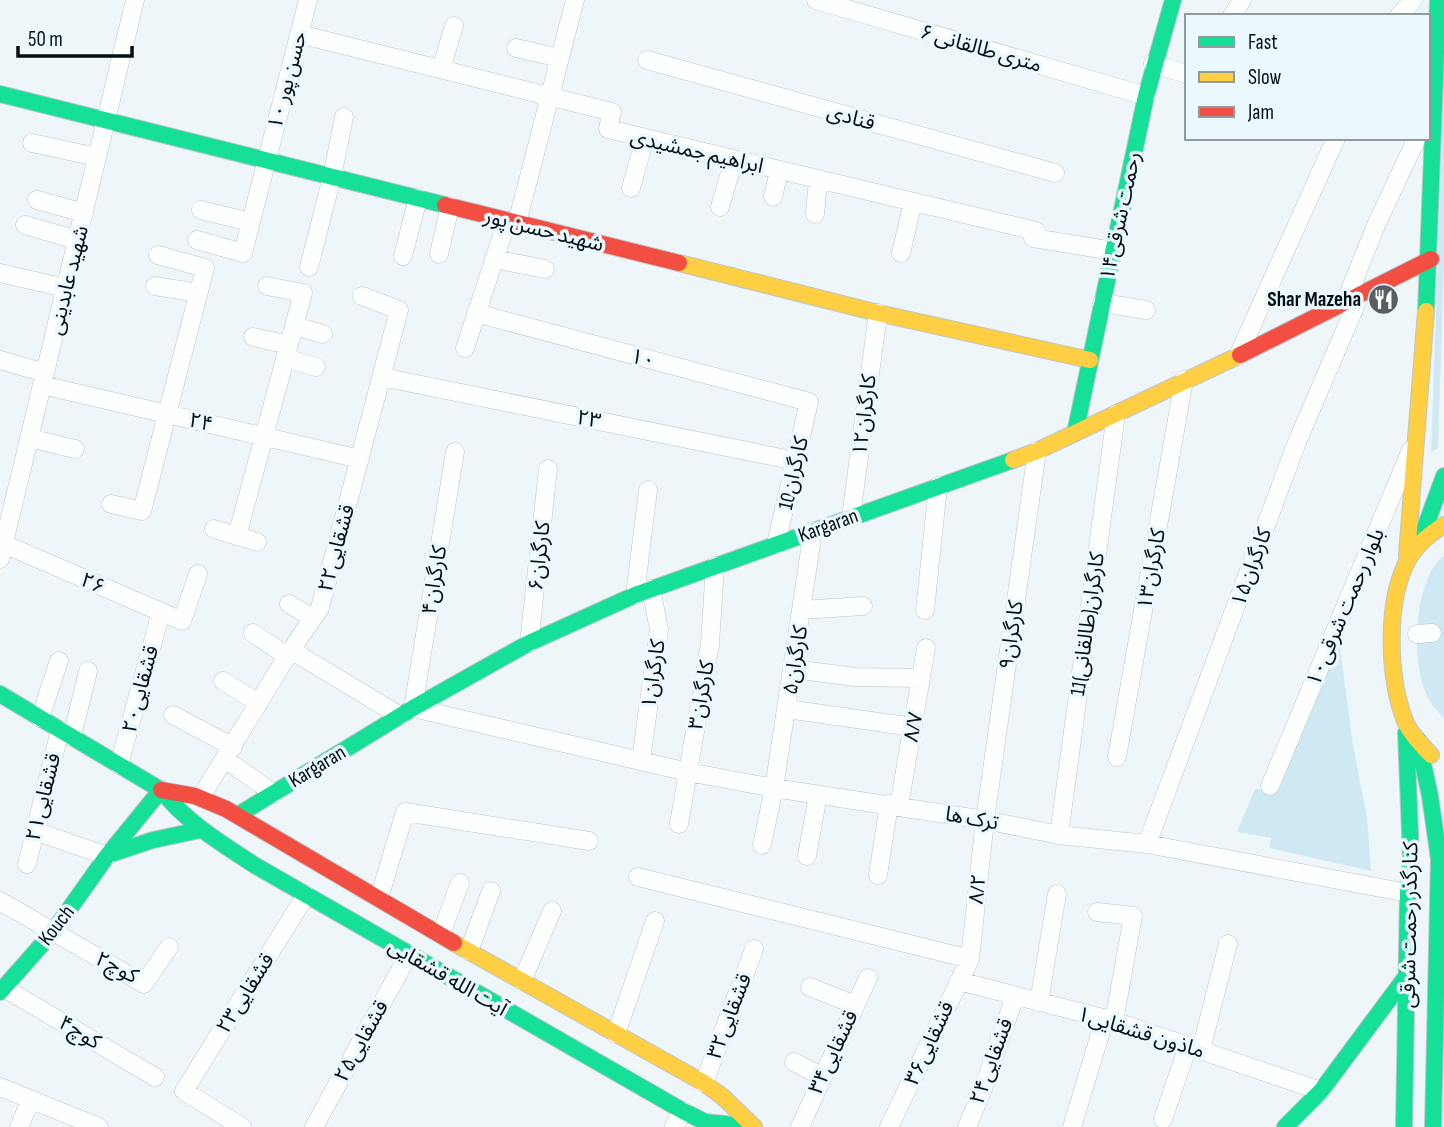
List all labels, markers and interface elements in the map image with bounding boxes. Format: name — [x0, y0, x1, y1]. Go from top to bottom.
scale bar — [18, 14, 131, 58]
legend — [1185, 14, 1430, 140]
street label: ۶ متری طالقانی — [917, 19, 1044, 78]
text: 50 m — [28, 27, 63, 52]
street label: ۱۰ حسن پور — [262, 29, 313, 132]
text: Fast — [1248, 30, 1278, 55]
text: Slow — [1248, 65, 1282, 90]
street label: قنادی — [824, 99, 878, 136]
text: Jam — [1247, 100, 1274, 125]
street label: ابراهیم جمشیدی — [627, 124, 766, 181]
street label: ۱۴رحمت شرقی — [1095, 150, 1146, 283]
street label: شهید حسن پور — [481, 203, 606, 258]
street label: شهید عابدینی — [43, 223, 94, 337]
restaurant icon: Shar Mazeha — [1367, 282, 1401, 316]
place label: Shar Mazeha — [1267, 287, 1361, 312]
street label: ۱۰ — [628, 343, 658, 374]
street label: ۱۲کارگران — [847, 373, 882, 457]
street label: ۲۳ — [575, 405, 603, 434]
street label: ۲۴ — [186, 408, 215, 437]
street label: 10کارگران — [773, 434, 814, 512]
street label: ۲۲قشقایی — [313, 502, 360, 595]
street label: Kargaran — [795, 503, 862, 548]
street label: ۶کارگران — [523, 520, 556, 592]
street label: ۱۵کارگران — [1226, 524, 1277, 610]
street label: ۱۰بلوار رحمت شرقی — [1301, 525, 1390, 690]
street label: کارگران۱۳ — [1132, 526, 1171, 611]
street label: کارگران۴ — [417, 543, 452, 616]
street label: 11کارگران(طالقانی) — [1065, 550, 1110, 697]
street label: ۲۶ — [77, 567, 109, 600]
street label: کارگران۹ — [994, 599, 1029, 671]
street label: کارگران۵ — [778, 623, 813, 696]
street label: ۱کارگران — [636, 638, 671, 710]
street label: ۲۰قشقایی — [117, 643, 164, 736]
street label: کارگران۳ — [683, 658, 720, 731]
street label: ۸/۷ — [899, 710, 928, 744]
street label: Kargaran — [284, 740, 350, 793]
street label: قشقایی۲۱ — [21, 751, 66, 844]
street label: ترک ها — [943, 802, 1001, 835]
street label: کنارگذر رحمت شرقی — [1396, 841, 1423, 1008]
street label: ۸/۲ — [963, 873, 992, 905]
street label: Kouch — [33, 900, 80, 950]
street label: آیت الله قشقایی — [384, 933, 512, 1022]
street label: کوچ۲ — [90, 946, 143, 991]
street label: قشقایی۲۳ — [211, 949, 280, 1038]
street label: قشقایی۳۲ — [702, 970, 757, 1062]
street label: قشقایی۲۵ — [329, 996, 394, 1086]
street label: قشقایی۳۶ — [899, 997, 960, 1089]
street label: ماذون قشقایی۱ — [1074, 1001, 1208, 1064]
street label: قشقایی۳۴ — [803, 1006, 864, 1098]
street label: کوچ۴ — [53, 1010, 106, 1056]
street label: قشقایی۲۴ — [964, 1015, 1019, 1108]

